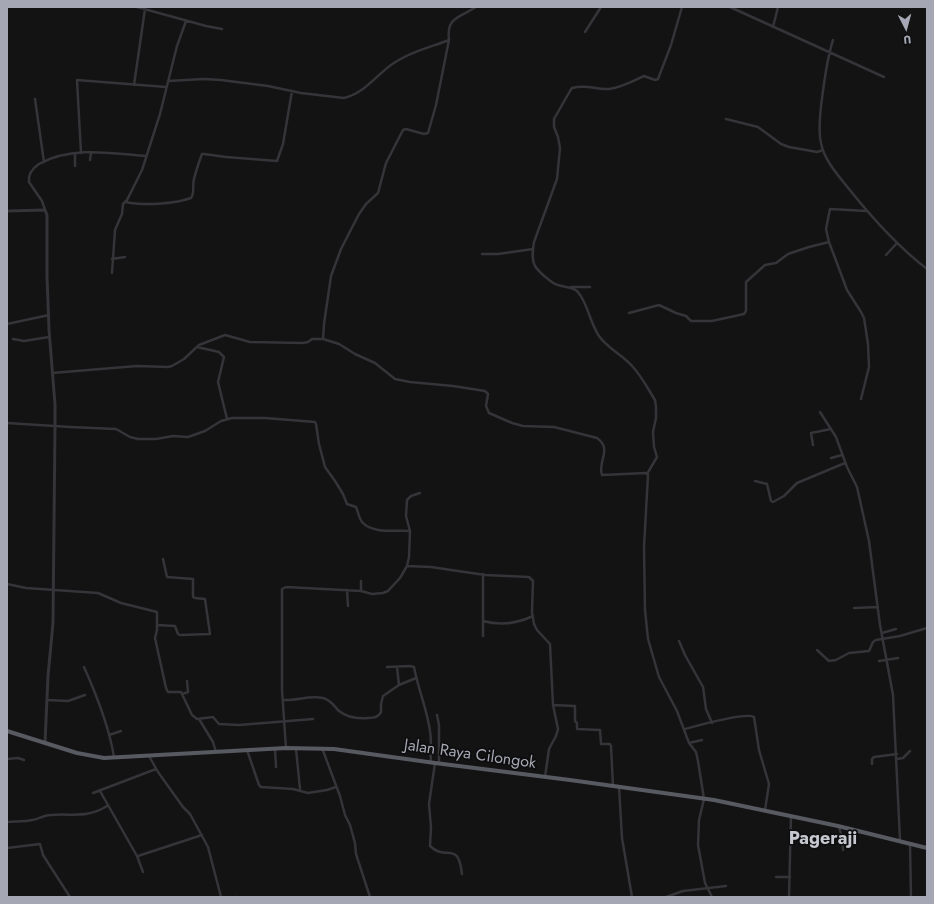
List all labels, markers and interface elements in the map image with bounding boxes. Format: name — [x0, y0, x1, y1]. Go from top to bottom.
north arrow — [886, 8, 926, 48]
text: U — [903, 32, 912, 48]
street label: Jalan Raya Cilongok — [403, 736, 537, 774]
district label: Pageraji — [789, 829, 857, 851]

